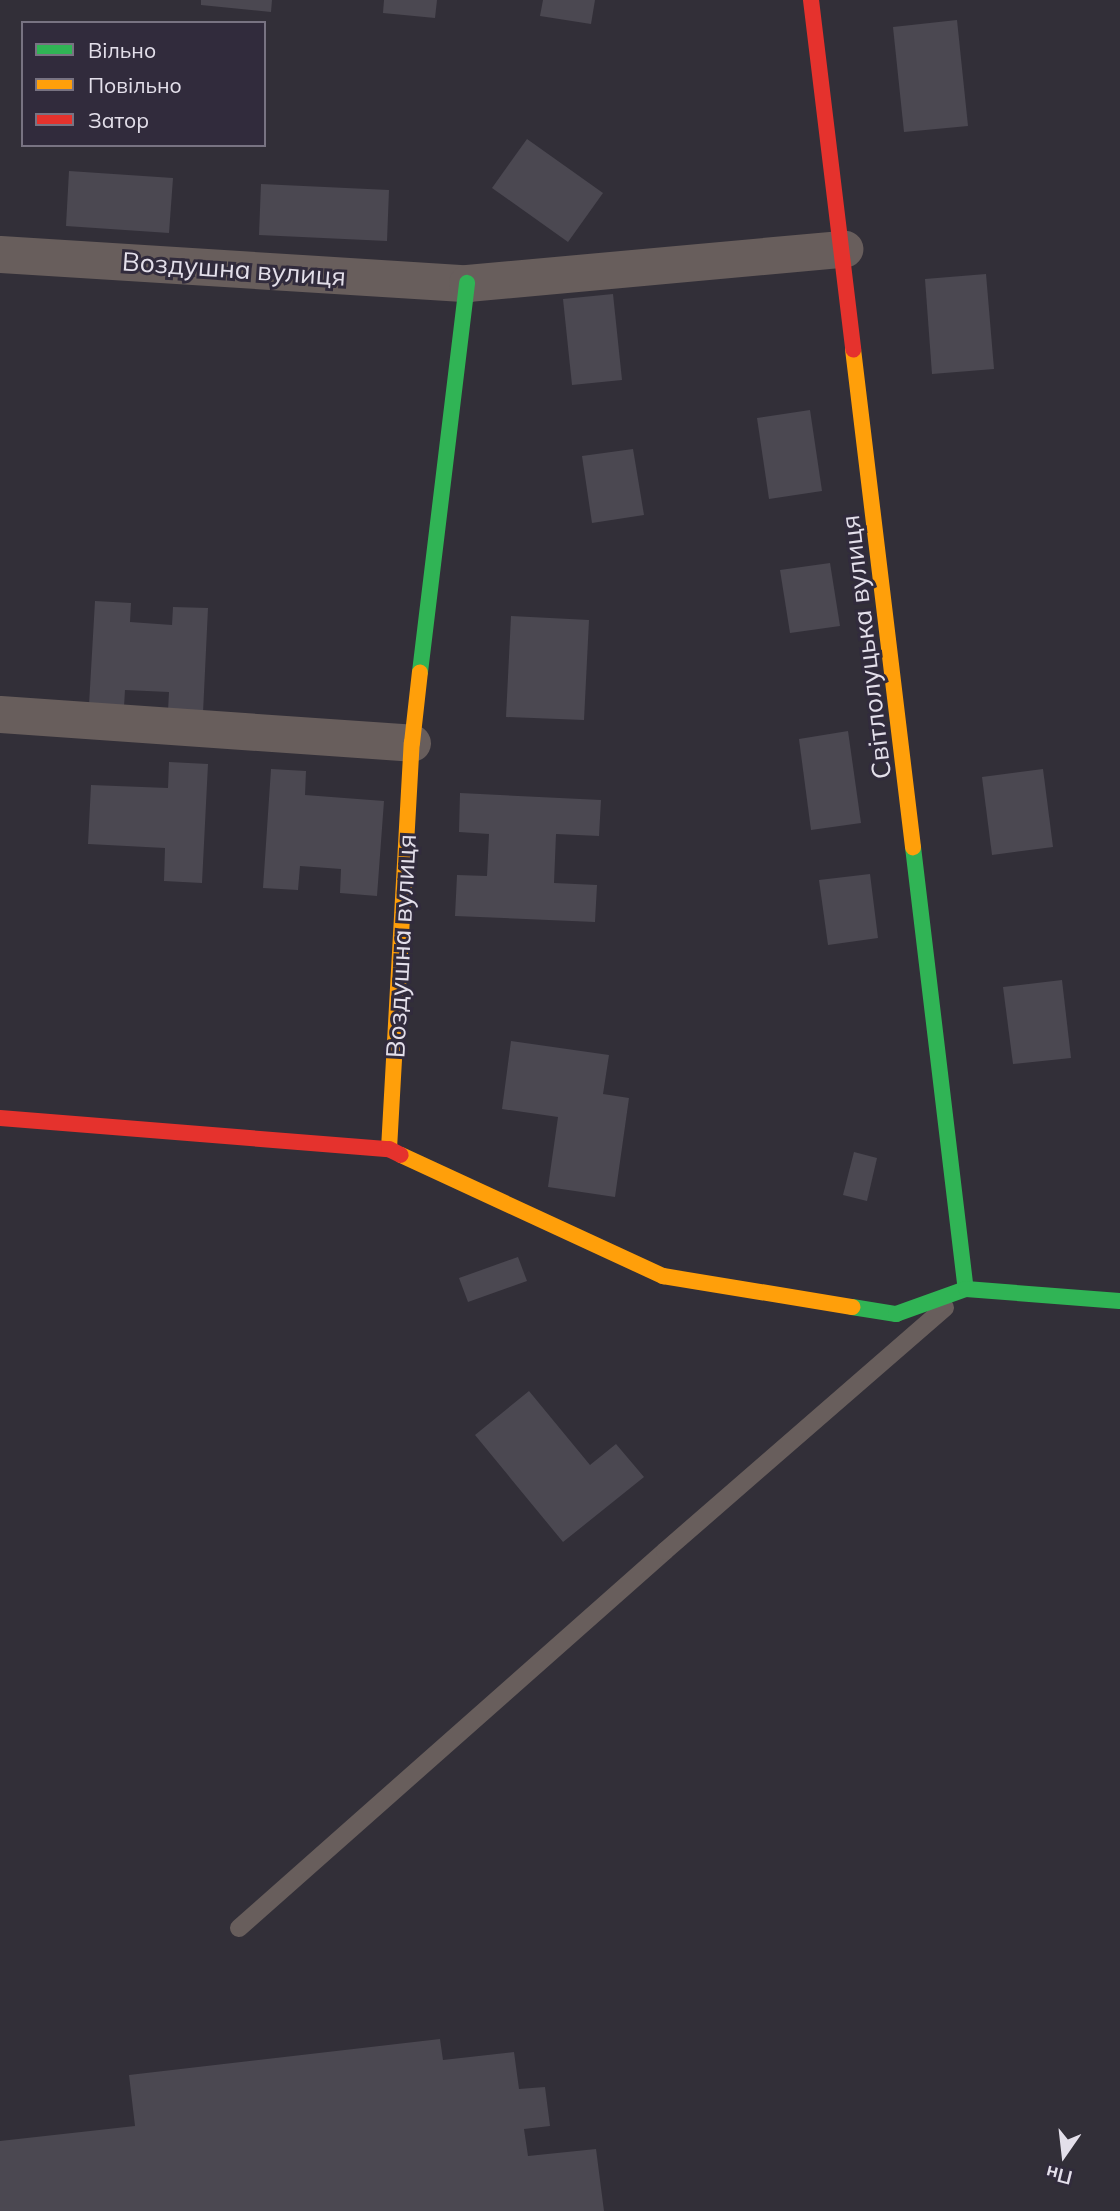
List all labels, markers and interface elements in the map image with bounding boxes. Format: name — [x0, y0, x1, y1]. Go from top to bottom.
legend — [21, 21, 266, 147]
text: Вільно — [88, 37, 156, 63]
text: Повільно — [88, 72, 182, 98]
text: Затор — [88, 107, 149, 133]
street label: Воздушна вулиця — [121, 246, 347, 292]
street label: Світлолуцька вулиця — [834, 513, 898, 781]
street label: Воздушна вулиця — [380, 833, 422, 1059]
north arrow — [1029, 2120, 1099, 2190]
text: Пн — [1043, 2161, 1075, 2190]

